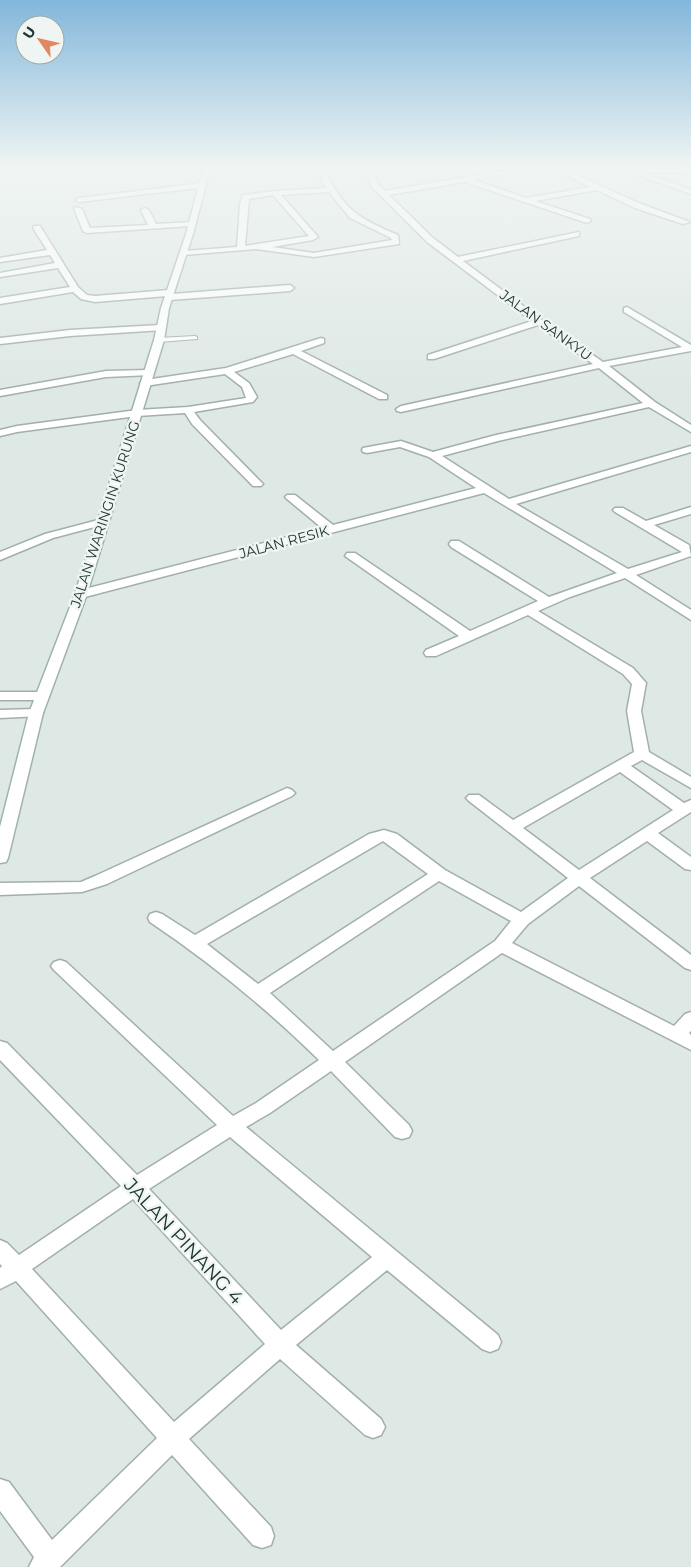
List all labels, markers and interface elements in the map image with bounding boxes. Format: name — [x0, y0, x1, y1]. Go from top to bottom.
north arrow — [15, 15, 65, 65]
text: U — [19, 23, 40, 42]
street label: JALAN SANKYU — [496, 285, 596, 364]
street label: JALAN WARINGIN KURUNG — [66, 418, 144, 611]
street label: JALAN RESIK — [236, 521, 331, 563]
street label: JALAN PINANG 4 — [119, 1173, 248, 1309]

